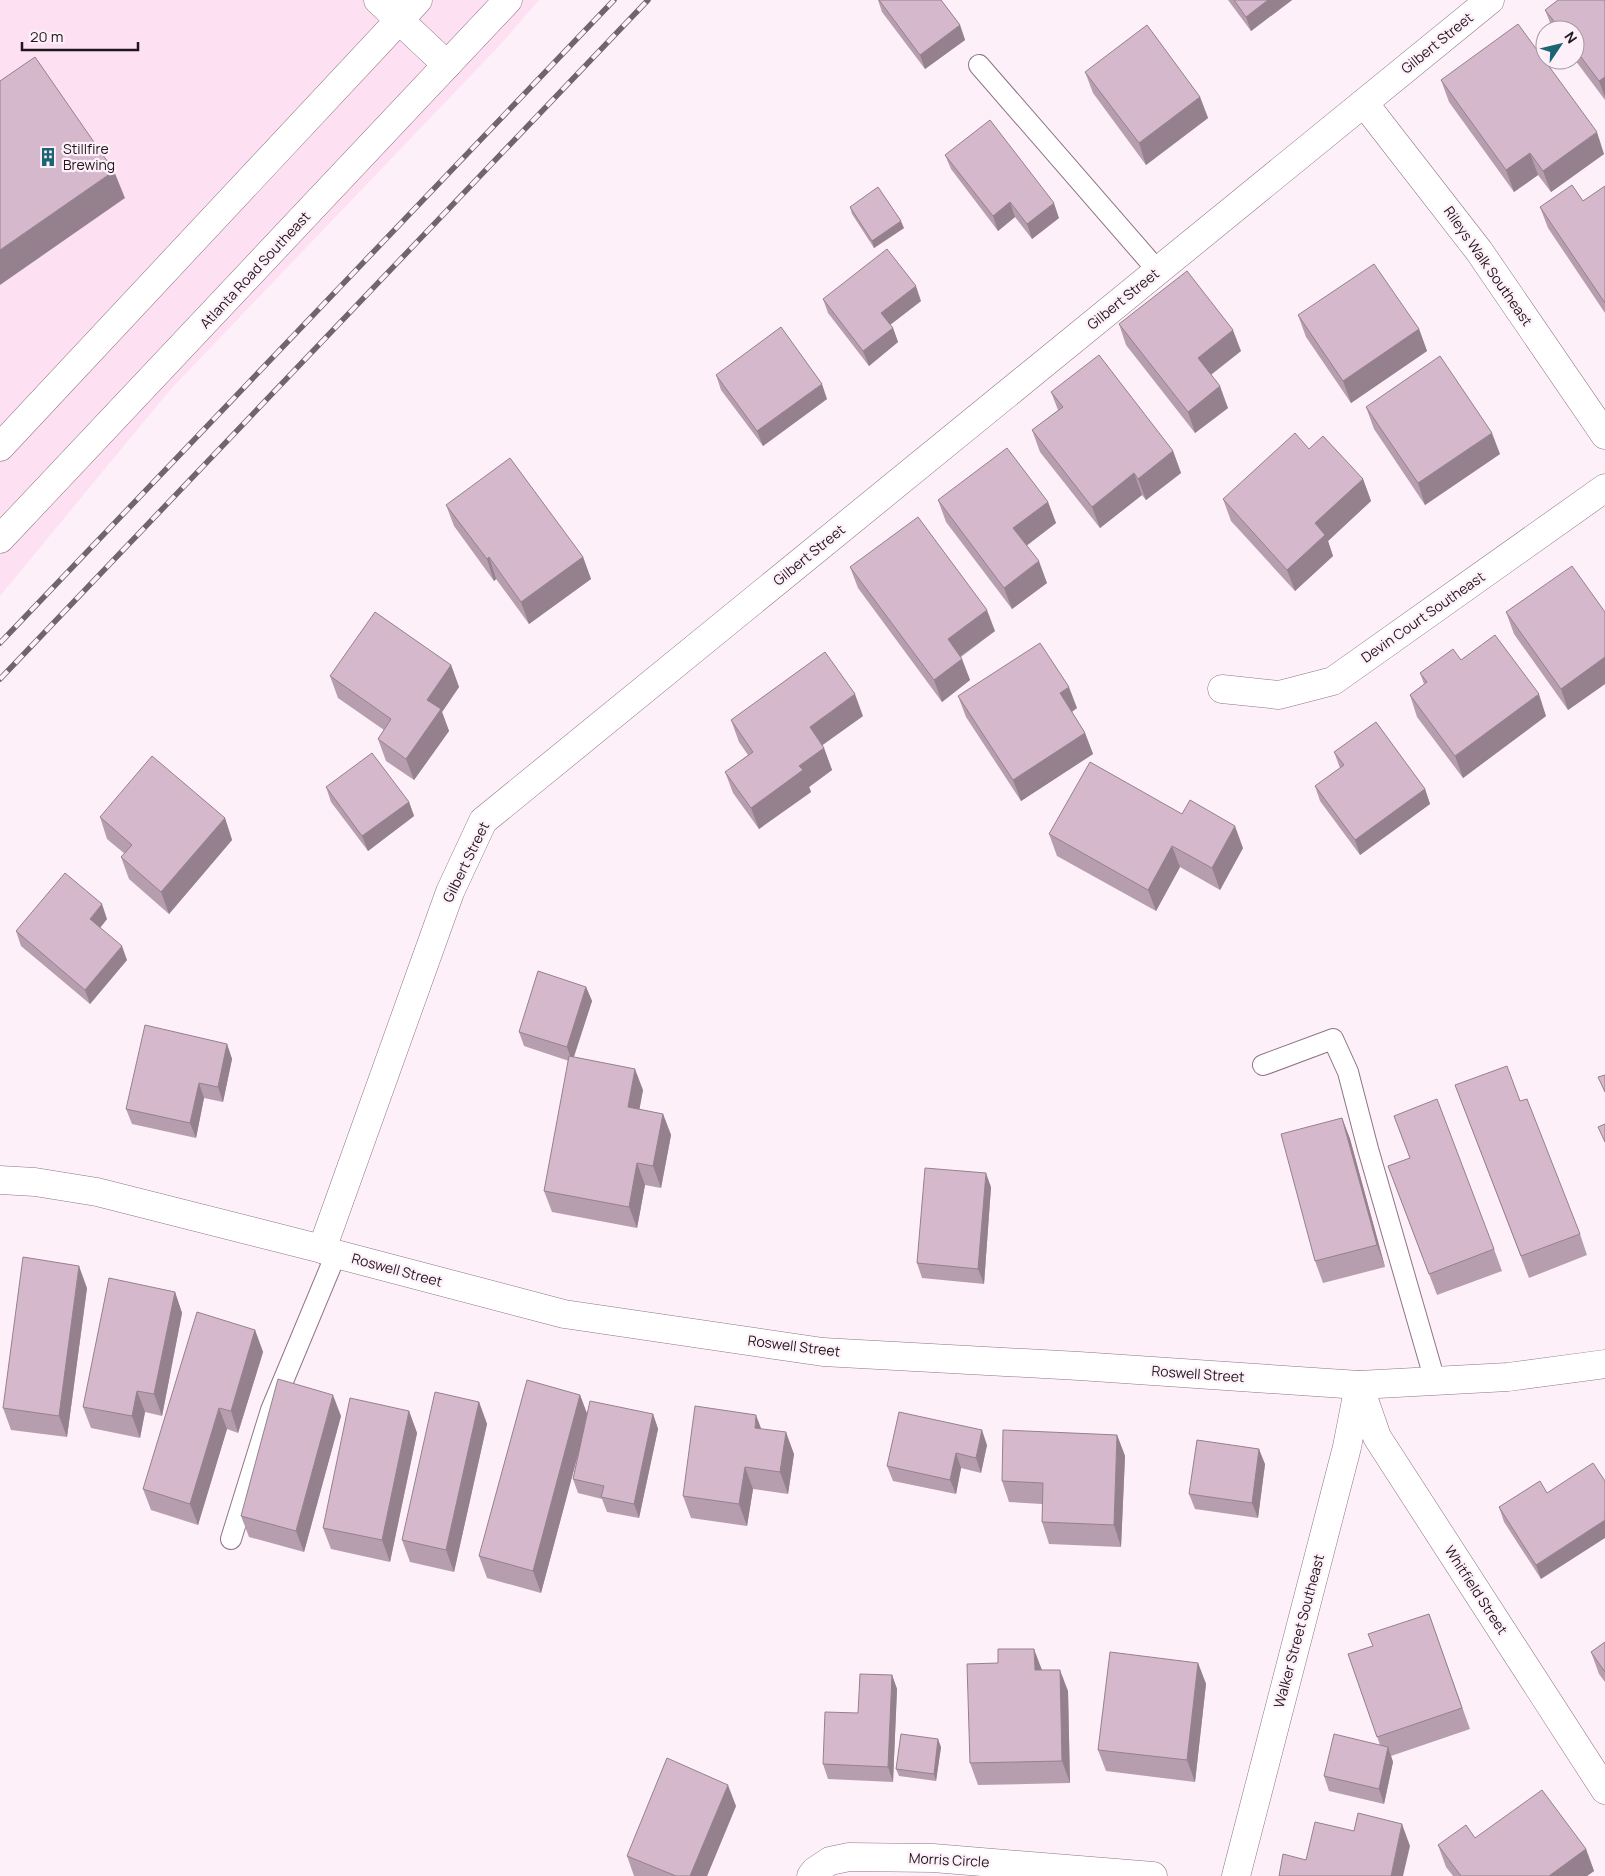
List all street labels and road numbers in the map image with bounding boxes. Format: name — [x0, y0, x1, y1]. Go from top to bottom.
street label: Gilbert Street — [1397, 7, 1477, 78]
street label: Rileys Walk Southeast — [1440, 202, 1537, 330]
street label: Atlanta Road Southeast — [195, 207, 314, 332]
street label: Gilbert Street — [1083, 263, 1163, 334]
street label: Gilbert Street — [769, 519, 849, 590]
street label: Devin Court Southeast — [1357, 566, 1489, 666]
street label: Gilbert Street — [438, 818, 493, 905]
street label: Roswell Street — [350, 1248, 445, 1291]
street label: Roswell Street — [747, 1330, 842, 1361]
street label: Roswell Street — [1151, 1361, 1246, 1386]
street label: Whitfield Street — [1441, 1542, 1512, 1638]
street label: Walker Street Southeast — [1269, 1552, 1328, 1710]
street label: Morris Circle — [908, 1848, 990, 1871]

